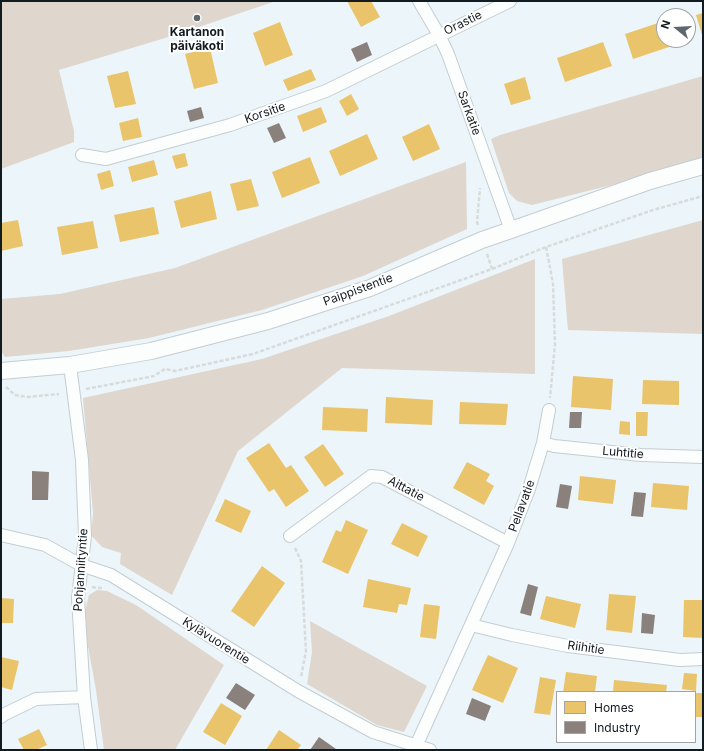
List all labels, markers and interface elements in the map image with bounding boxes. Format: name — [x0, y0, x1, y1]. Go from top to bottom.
street label: Orastie — [442, 8, 484, 38]
north arrow — [656, 8, 696, 48]
marker: Kartanon päiväkoti — [192, 13, 202, 23]
text: N — [658, 18, 673, 31]
place label: Kartanon päiväkoti — [170, 25, 224, 53]
street label: Sarkatie — [454, 89, 484, 137]
street label: Korsitie — [243, 99, 287, 127]
street label: Paippistentie — [321, 271, 395, 309]
street label: Luhtitie — [602, 444, 644, 462]
street label: Aittatie — [385, 473, 427, 505]
street label: Pellavatie — [506, 478, 538, 534]
street label: Pohjanniityntie — [71, 528, 91, 612]
street label: Kylävuorentie — [179, 614, 253, 668]
street label: Riihitie — [566, 638, 606, 658]
legend — [556, 691, 696, 743]
text: Homes — [594, 700, 634, 715]
text: Industry — [594, 720, 640, 735]

